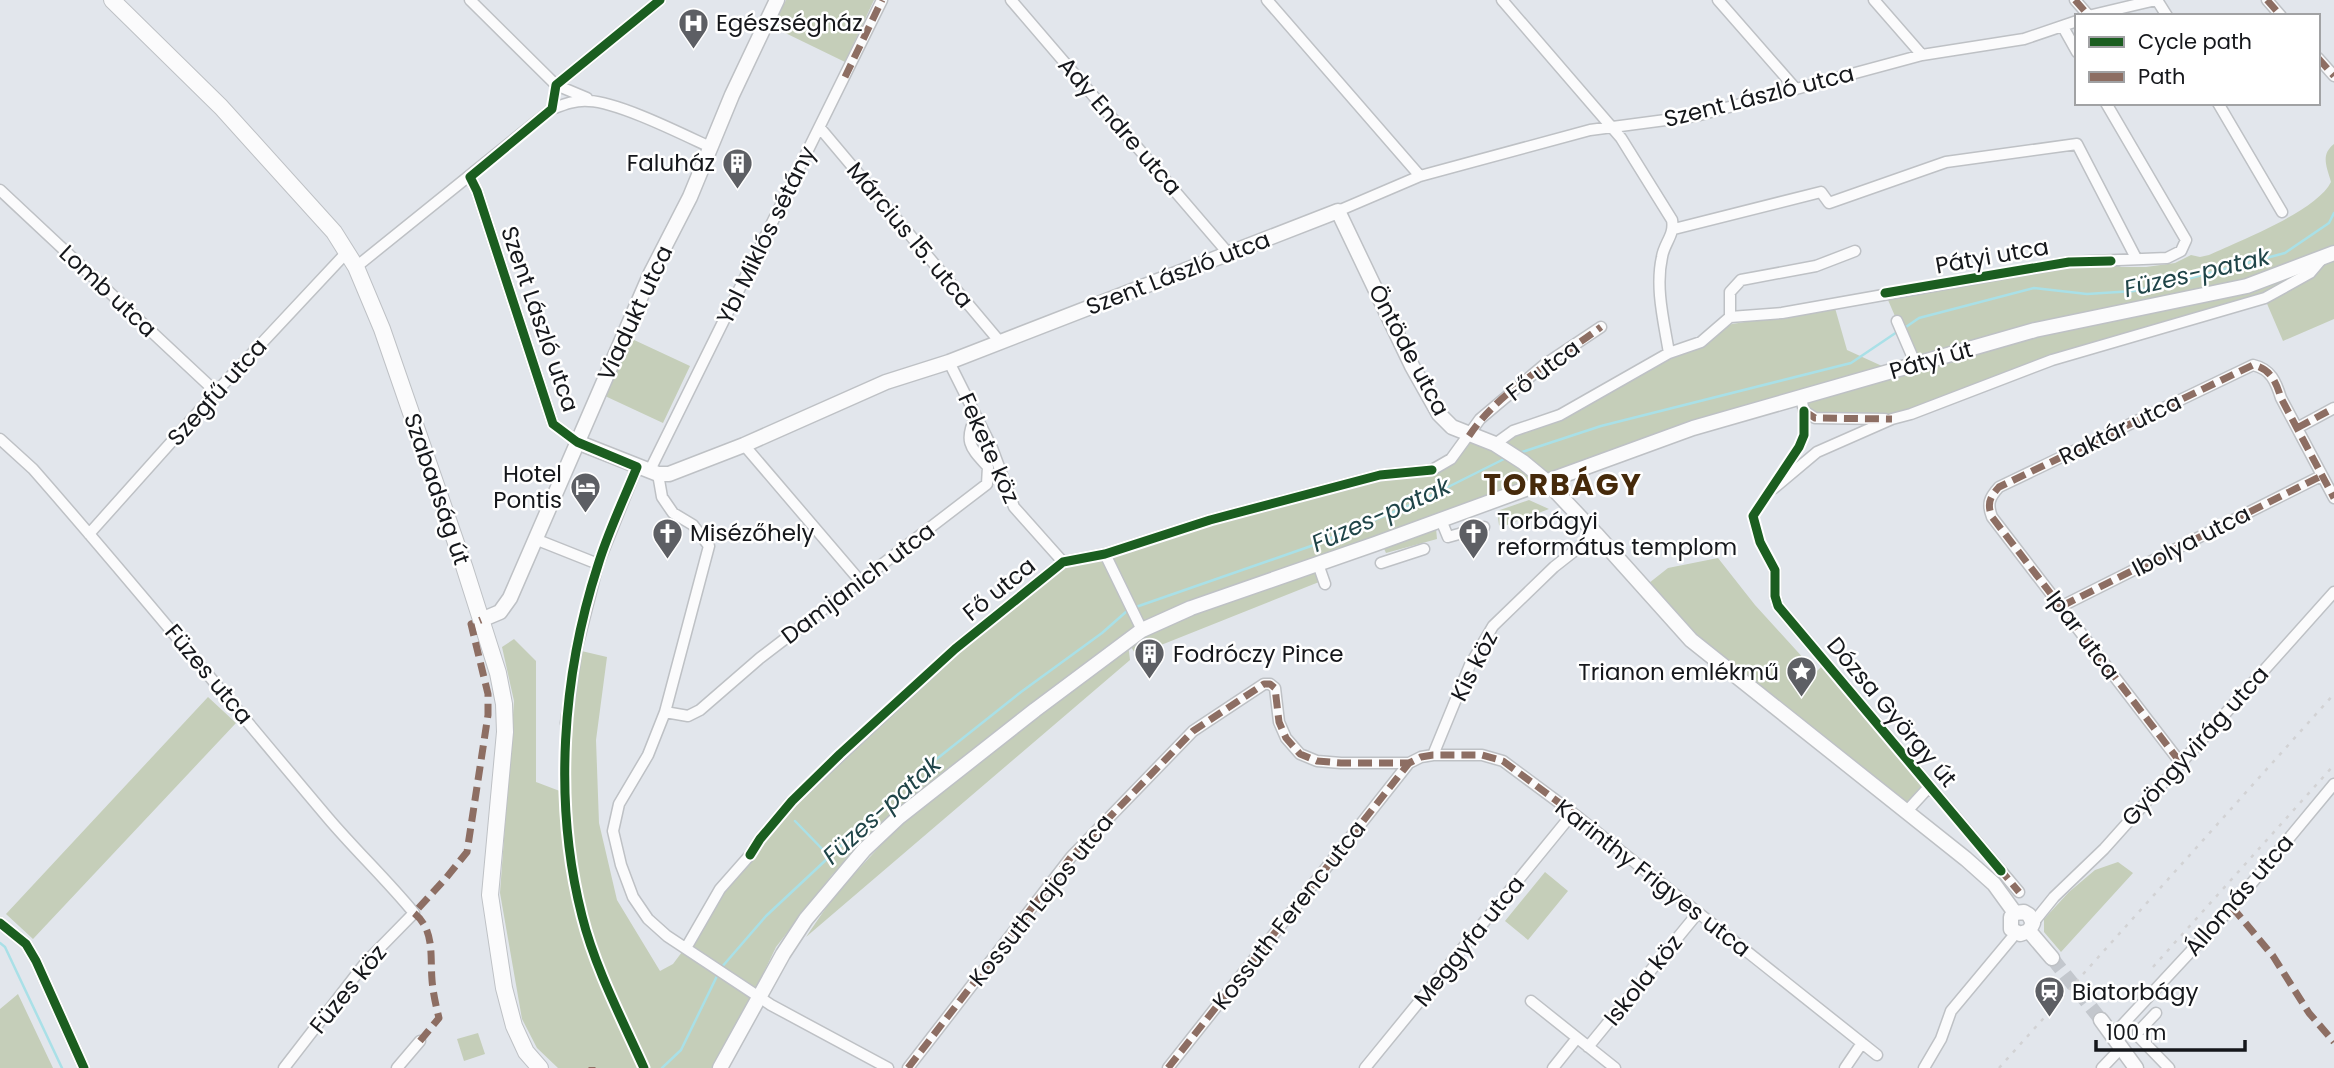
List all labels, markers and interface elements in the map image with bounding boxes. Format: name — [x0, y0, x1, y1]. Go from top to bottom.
hospital icon: Egészségház — [676, 6, 710, 50]
place label: Egészségház — [716, 7, 863, 39]
legend — [2075, 14, 2320, 105]
text: Cycle path — [2138, 27, 2252, 56]
street label: Ady Endre utca — [1051, 50, 1189, 202]
street label: Szent László utca — [1661, 57, 1857, 135]
text: Path — [2138, 62, 2185, 91]
street label: Ybl Miklós sétány — [709, 141, 823, 329]
building icon: Faluház — [721, 146, 755, 190]
place label: Faluház — [627, 147, 715, 179]
street label: Március 15. utca — [839, 155, 981, 315]
street label: Szent László utca — [493, 222, 587, 416]
street label: Szent László utca — [1081, 223, 1275, 323]
street label: Pátyi utca — [1933, 230, 2051, 282]
street label: Lomb utca — [52, 237, 164, 345]
water label: Füzes-patak — [2121, 239, 2275, 305]
street label: Viadukt utca — [590, 240, 680, 386]
street label: Öntöde utca — [1361, 279, 1457, 421]
street label: Szegfű utca — [160, 331, 274, 453]
street label: Fő utca — [1499, 332, 1587, 408]
street label: Pátyi út — [1886, 333, 1976, 387]
street label: Raktár utca — [2053, 386, 2187, 472]
street label: Fekete köz — [950, 388, 1028, 508]
street label: Szabadság út — [396, 409, 478, 569]
place label: Hotel Pontis — [493, 458, 562, 516]
district label: TORBÁGY — [1483, 463, 1643, 506]
water label: Füzes-patak — [1306, 469, 1457, 560]
hotel icon: Hotel Pontis — [568, 470, 602, 514]
street label: Ibolya utca — [2126, 498, 2256, 584]
place label: Torbágyi református templom — [1497, 505, 1737, 563]
street label: Damjanich utca — [775, 515, 941, 651]
church icon: Misézőhely — [650, 516, 684, 560]
place label: Misézőhely — [690, 517, 815, 549]
church icon: Torbágyi református templom — [1457, 517, 1491, 561]
street label: Fő utca — [956, 550, 1042, 628]
street label: Ipar utca — [2039, 584, 2127, 686]
street label: Füzes utca — [158, 617, 260, 731]
street label: Kis köz — [1443, 625, 1505, 707]
street label: Dózsa György út — [1820, 630, 1964, 794]
building icon: Fodróczy Pince — [1133, 637, 1167, 681]
place label: Fodróczy Pince — [1173, 638, 1344, 670]
place icon: Trianon emlékmű — [1785, 655, 1819, 699]
place label: Trianon emlékmű — [1578, 656, 1779, 688]
street label: Gyöngyvirág utca — [2114, 659, 2276, 833]
water label: Füzes-patak — [815, 746, 949, 872]
street label: Karinthy Frigyes utca — [1549, 792, 1757, 964]
street label: Kossuth Lajos utca — [962, 807, 1120, 993]
street label: Kossuth Ferenc utca — [1205, 814, 1373, 1016]
street label: Állomás utca — [2177, 827, 2301, 963]
street label: Meggyfa utca — [1406, 869, 1532, 1013]
street label: Iskola köz — [1596, 928, 1690, 1032]
street label: Füzes köz — [302, 938, 394, 1040]
station icon: Biatorbágy — [2032, 975, 2066, 1019]
place label: Biatorbágy — [2072, 976, 2199, 1008]
scale bar — [2096, 1009, 2245, 1052]
text: 100 m — [2106, 1018, 2166, 1047]

